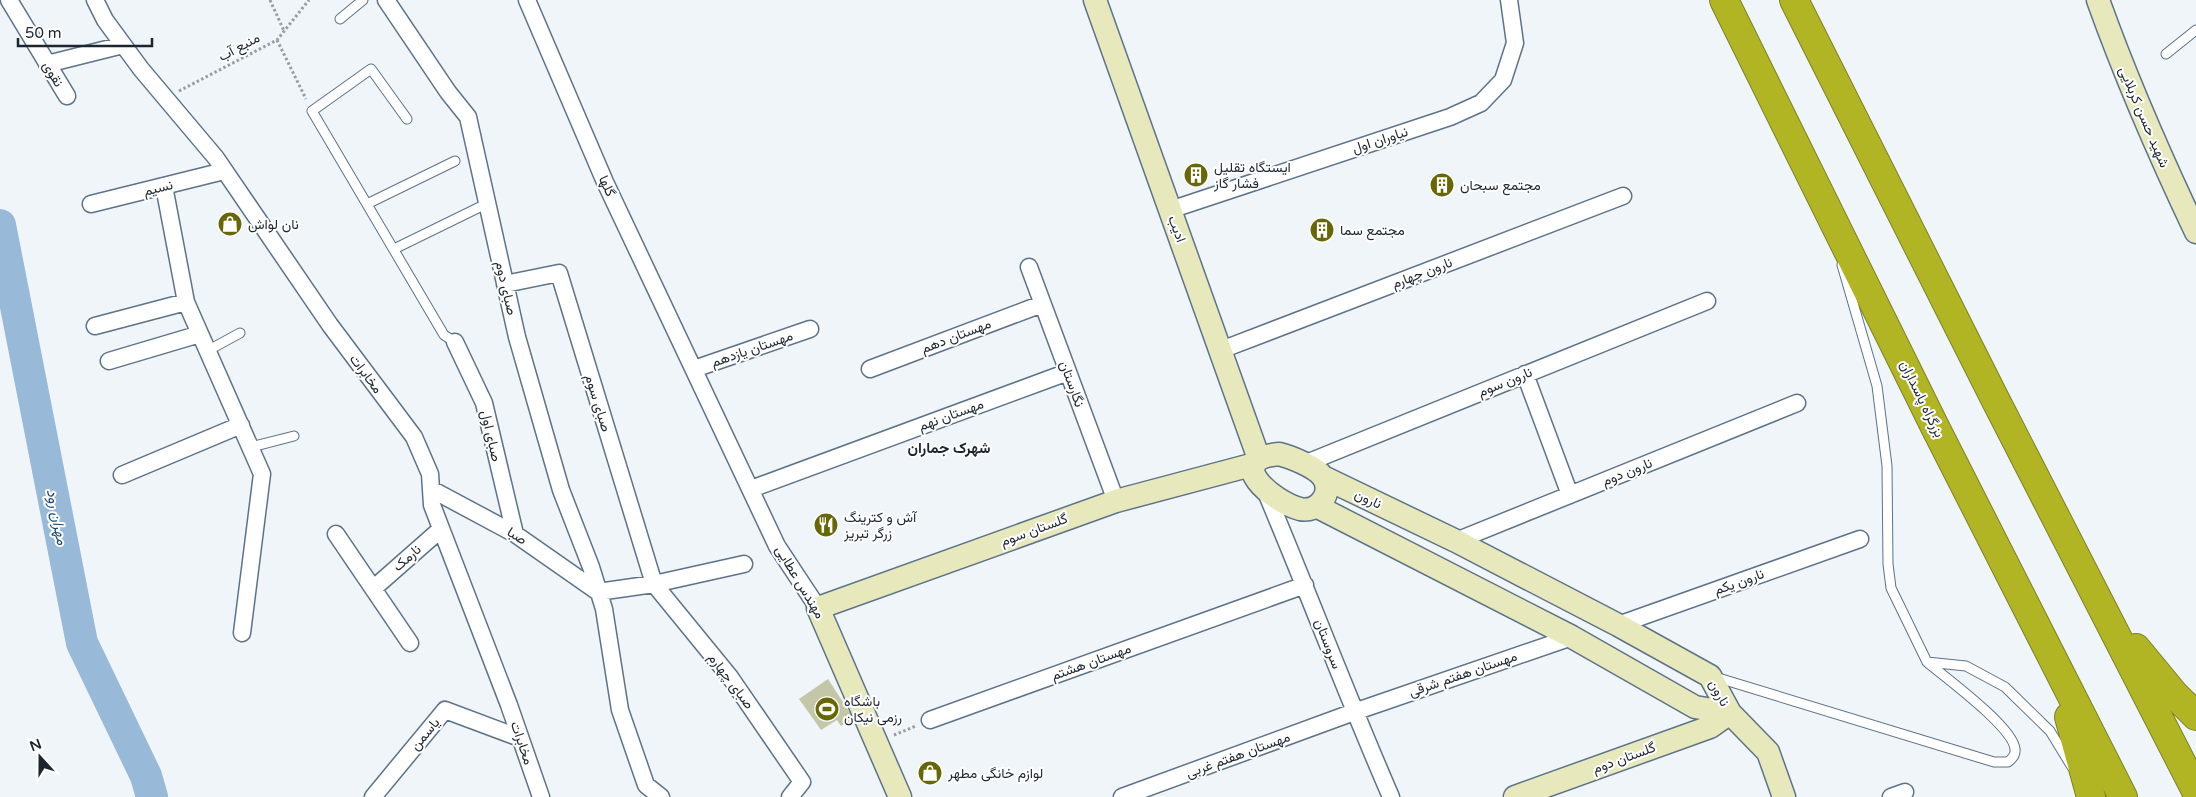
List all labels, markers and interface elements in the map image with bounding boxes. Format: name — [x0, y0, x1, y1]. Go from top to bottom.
scale bar — [18, 15, 151, 47]
text: 50 m — [25, 24, 62, 42]
street label: منبع آب — [215, 29, 264, 67]
street label: نقوی — [39, 58, 67, 90]
street label: شهید حسن کربلایی — [2115, 64, 2173, 170]
street label: نیاوران اول — [1350, 123, 1410, 158]
place label: ایستگاه تقلیل فشار گاز — [1213, 159, 1291, 192]
building icon: ایستگاه تقلیل فشار گاز — [1183, 162, 1209, 188]
building icon: مجتمع سبحان — [1429, 172, 1455, 198]
street label: گلها — [595, 173, 619, 199]
street label: نسیم — [142, 176, 175, 200]
place label: مجتمع سبحان — [1460, 177, 1541, 196]
shop icon: نان لواش — [217, 211, 243, 237]
street label: ادیب — [1164, 213, 1190, 245]
place label: نان لواش — [248, 216, 299, 233]
building icon: مجتمع سما — [1309, 217, 1335, 243]
place label: مجتمع سما — [1340, 222, 1405, 241]
street label: نارون چهارم — [1389, 254, 1455, 293]
street label: صبای دوم — [492, 259, 521, 317]
street label: مهستان دهم — [919, 315, 993, 357]
street label: مهستان یازدهم — [709, 327, 795, 371]
street label: مخابرات — [346, 351, 386, 397]
street label: بزرگراه پاسداران — [1895, 358, 1948, 441]
street label: نگارستان — [1056, 359, 1088, 409]
street label: نارون سوم — [1475, 363, 1535, 401]
street label: صبای سوم — [581, 372, 615, 434]
street label: مهستان نهم — [916, 395, 986, 435]
street label: صبای اول — [476, 409, 505, 464]
district label: شهرک جماران — [908, 439, 991, 457]
street label: نارون دوم — [1599, 454, 1655, 490]
street label: نارون — [1352, 485, 1384, 513]
water label: مهران رود — [43, 488, 71, 547]
place label: آش و کترینگ زرگر تبریز — [843, 509, 918, 542]
street label: گلستان سوم — [998, 510, 1070, 550]
restaurant icon: آش و کترینگ زرگر تبریز — [813, 512, 839, 538]
street label: صبا — [504, 523, 530, 549]
street label: نارمک — [389, 541, 425, 575]
street label: مهندس عطایی — [771, 542, 829, 622]
street label: نارون یکم — [1712, 565, 1766, 599]
street label: سروستان — [1311, 617, 1345, 671]
street label: مهستان هشتم — [1049, 640, 1133, 684]
street label: مهستان هفتم شرقی — [1407, 647, 1519, 701]
street label: صبای چهارم — [704, 650, 758, 713]
street label: نارون — [1705, 677, 1733, 709]
place label: باشگاه رزمی نیکان — [844, 693, 902, 726]
sports icon: باشگاه رزمی نیکان — [814, 696, 840, 722]
street label: یاسمن — [407, 714, 443, 754]
street label: مخابرات — [507, 719, 537, 767]
street label: مهستان هفتم غربی — [1184, 728, 1292, 782]
north arrow — [15, 732, 65, 782]
text: N — [27, 735, 44, 755]
street label: گلستان دوم — [1590, 739, 1658, 777]
shop icon: لوازم خانگی مطهر — [917, 760, 943, 786]
place label: لوازم خانگی مطهر — [947, 765, 1043, 782]

